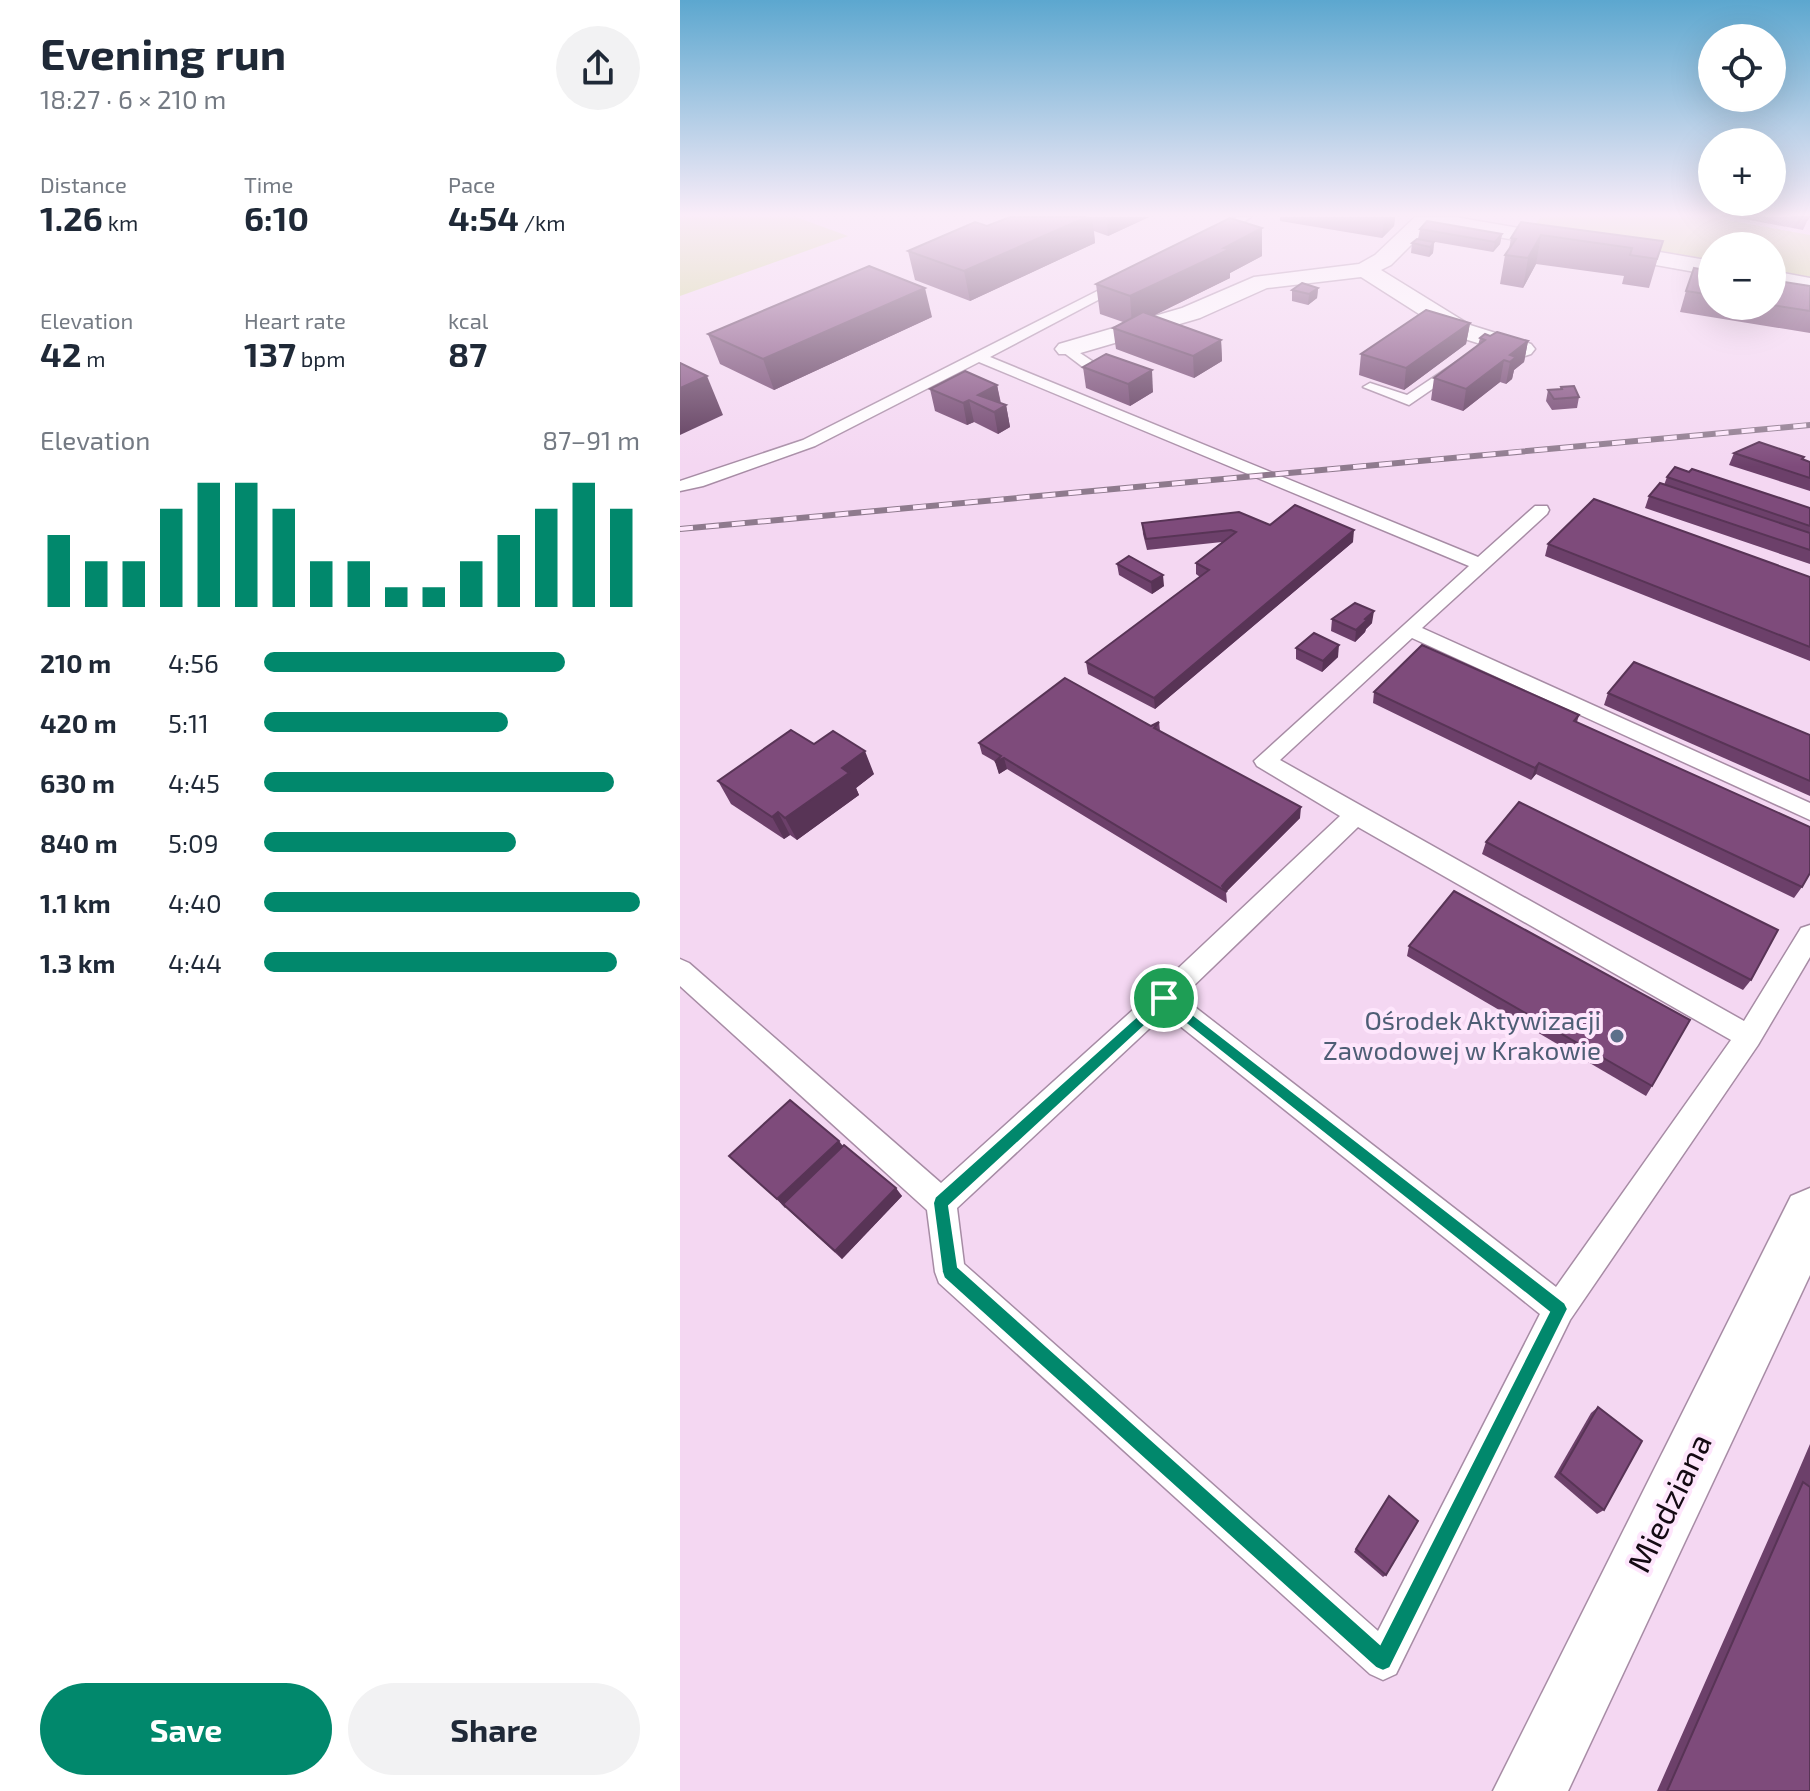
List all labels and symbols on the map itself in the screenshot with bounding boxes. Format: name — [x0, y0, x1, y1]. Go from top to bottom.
pin — [1130, 964, 1198, 1032]
place label: Ośrodek Aktywizacji Zawodowej w Krakowie — [1323, 1004, 1601, 1065]
marker: Ośrodek Aktywizacji Zawodowej w Krakowie — [1608, 1027, 1626, 1045]
street label: Miedziana — [1618, 1427, 1718, 1578]

